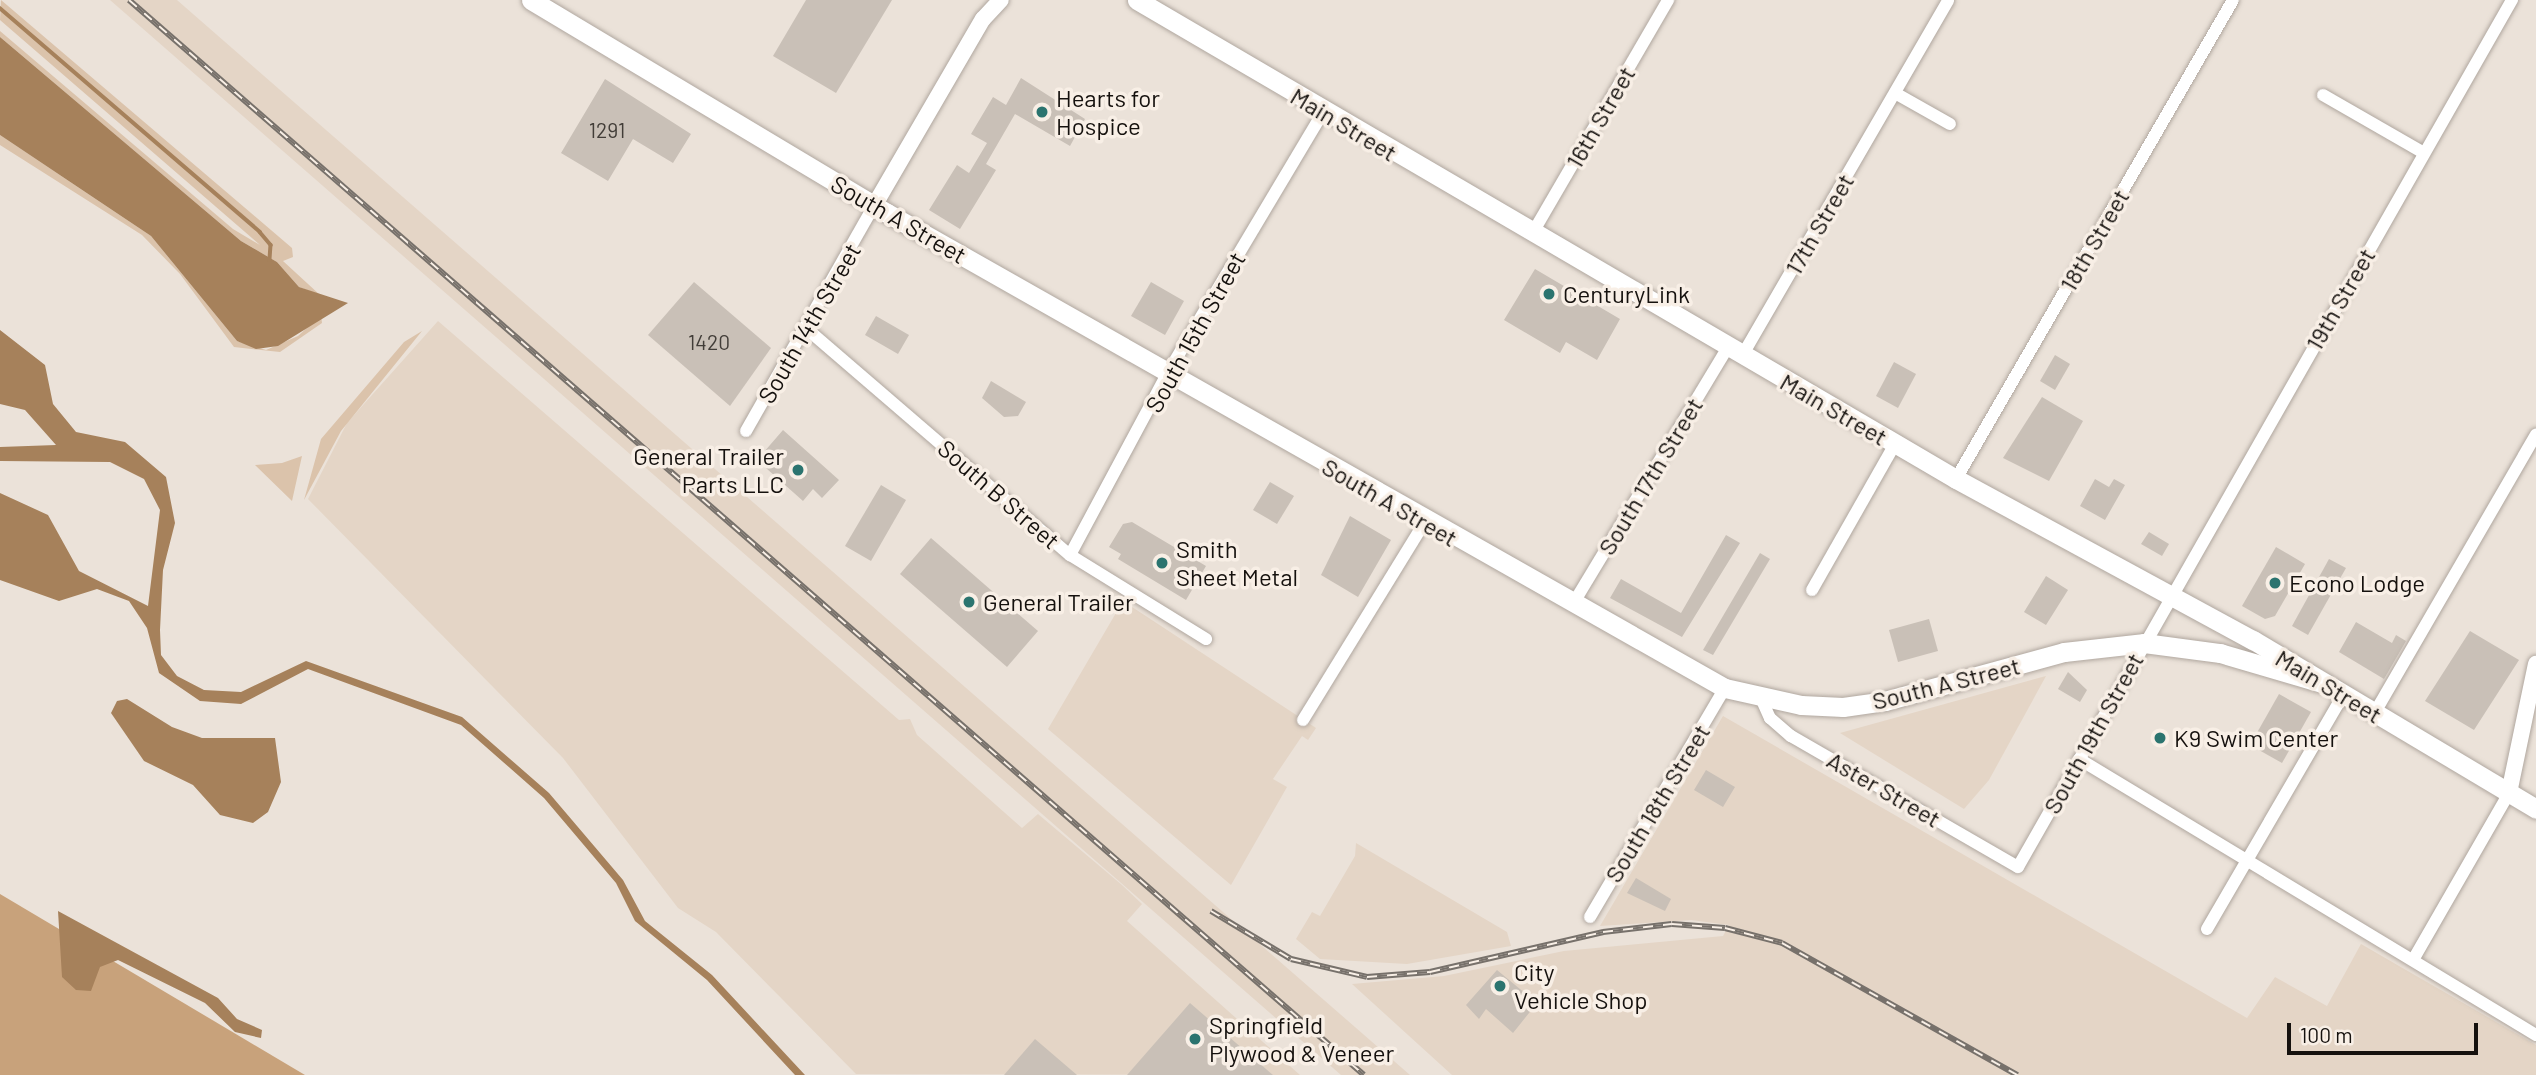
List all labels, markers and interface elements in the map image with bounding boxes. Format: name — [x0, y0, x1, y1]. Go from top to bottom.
street label: 16th Street — [1559, 61, 1641, 173]
street label: Main Street — [1286, 81, 1402, 167]
place label: Hearts for Hospice — [1056, 84, 1160, 140]
marker: Hearts for Hospice — [1034, 104, 1050, 120]
house number: 1291 — [589, 117, 625, 143]
street label: 17th Street — [1779, 168, 1859, 280]
street label: South A Street — [826, 169, 972, 269]
street label: 18th Street — [2053, 184, 2135, 296]
street label: South 14th Street — [752, 238, 866, 408]
street label: 19th Street — [2299, 243, 2381, 355]
street label: South 15th Street — [1139, 247, 1251, 417]
place label: CenturyLink — [1563, 280, 1690, 308]
marker: CenturyLink — [1541, 286, 1557, 302]
house number: 1420 — [688, 329, 730, 355]
street label: Main Street — [1775, 367, 1893, 451]
street label: South 17th Street — [1592, 392, 1708, 560]
street label: South B Street — [932, 433, 1066, 555]
place label: General Trailer Parts LLC — [633, 442, 784, 498]
street label: South A Street — [1317, 452, 1463, 552]
marker: General Trailer Parts LLC — [790, 462, 806, 478]
place label: Smith Sheet Metal — [1176, 535, 1298, 591]
marker: Smith Sheet Metal — [1154, 555, 1170, 571]
place label: Econo Lodge — [2289, 569, 2425, 597]
marker: Econo Lodge — [2267, 575, 2283, 591]
place label: General Trailer — [983, 588, 1134, 616]
marker: General Trailer — [961, 594, 977, 610]
street label: Main Street — [2271, 643, 2387, 729]
street label: South 19th Street — [2037, 648, 2149, 818]
street label: South A Street — [1869, 651, 2023, 715]
street label: South 18th Street — [1598, 719, 1716, 887]
place label: K9 Swim Center — [2174, 724, 2338, 752]
marker: K9 Swim Center — [2152, 730, 2168, 746]
street label: Aster Street — [1822, 745, 1946, 833]
place label: City Vehicle Shop — [1514, 958, 1648, 1014]
marker: City Vehicle Shop — [1492, 978, 1508, 994]
scale bar — [2291, 1009, 2482, 1052]
place label: Springfield Plywood & Veneer — [1209, 1011, 1394, 1067]
text: 100 m — [2300, 1022, 2353, 1047]
marker: Springfield Plywood & Veneer — [1187, 1031, 1203, 1047]

